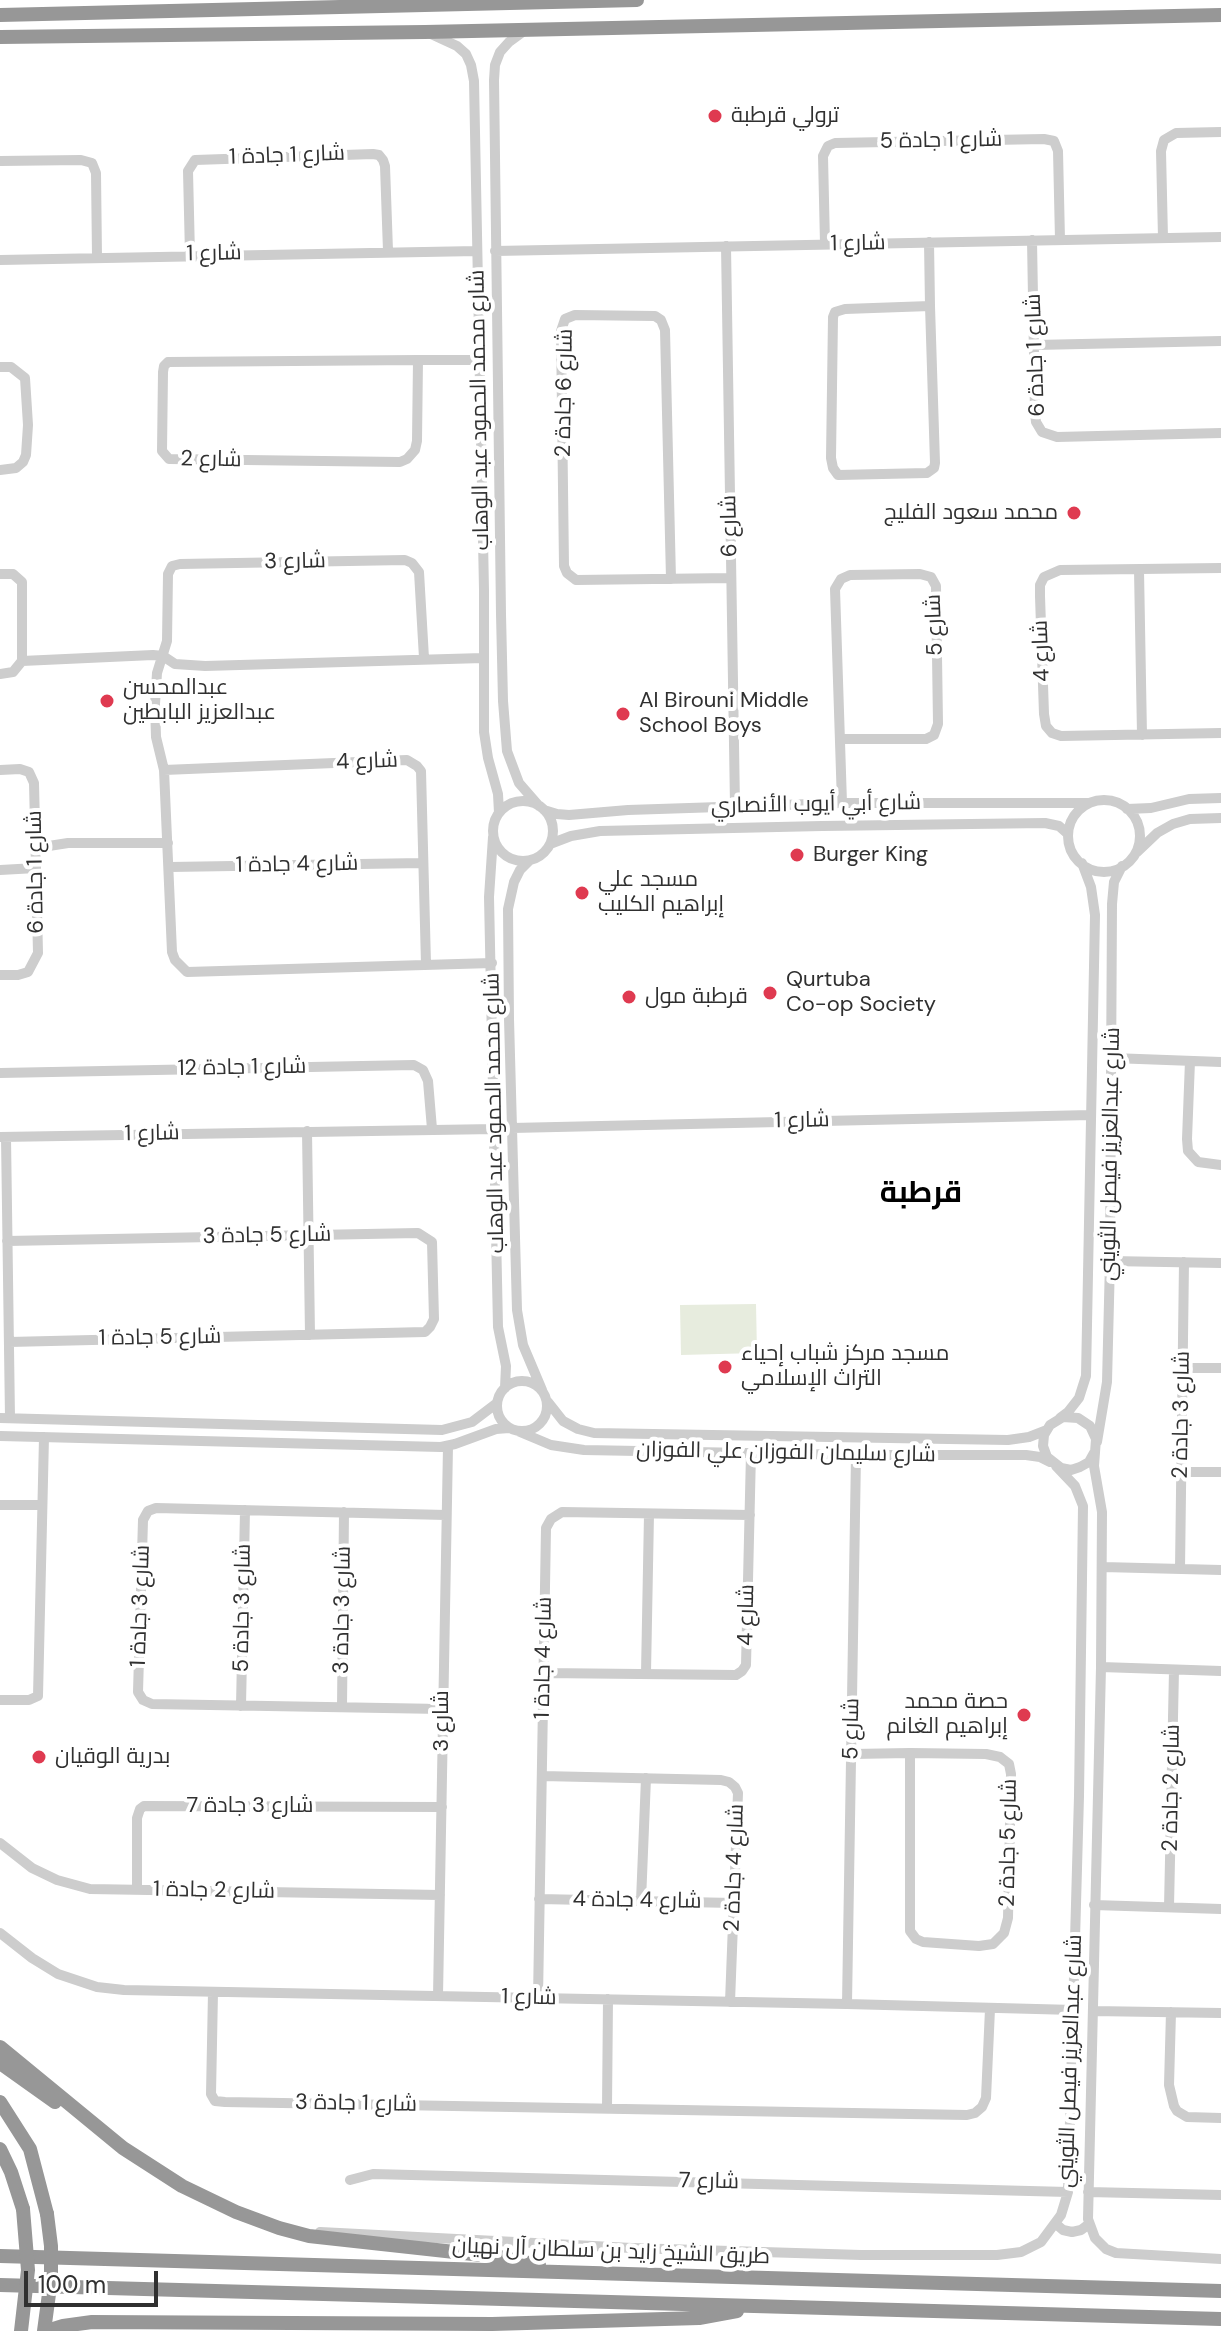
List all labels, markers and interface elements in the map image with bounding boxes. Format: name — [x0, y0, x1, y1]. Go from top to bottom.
place label: ترولي قرطبة — [731, 103, 839, 129]
marker: ترولي قرطبة — [706, 107, 724, 125]
street label: شارع 1 جادة 5 — [879, 127, 1003, 155]
street label: شارع 1 جادة 1 — [229, 141, 345, 171]
street label: شارع 1 — [830, 230, 886, 258]
street label: شارع 1 — [186, 240, 242, 268]
street label: شارع محمد الحمود عبد الوهاب — [464, 269, 496, 551]
street label: شارع 1 جادة 6 — [1021, 293, 1051, 417]
street label: شارع 6 جادة 2 — [551, 328, 579, 458]
street label: شارع 2 — [180, 446, 242, 474]
street label: شارع 6 — [716, 495, 744, 557]
place label: محمد سعود الفليج — [884, 500, 1058, 526]
marker: محمد سعود الفليج — [1065, 504, 1083, 522]
street label: شارع 3 — [264, 548, 326, 576]
street label: شارع 5 — [921, 594, 949, 656]
street label: شارع 4 — [1028, 620, 1056, 682]
place label: عبدالمحسن عبدالعزيز البابطين — [123, 675, 276, 726]
place label: Al Birouni Middle School Boys — [639, 688, 809, 740]
marker: عبدالمحسن عبدالعزيز البابطين — [98, 692, 116, 710]
marker: Al Birouni Middle School Boys — [614, 705, 632, 723]
street label: شارع 4 — [336, 748, 398, 776]
street label: شارع أبي أيوب الأنصاري — [711, 790, 921, 820]
street label: شارع 1 جادة 6 — [22, 810, 50, 934]
place label: Burger King — [813, 842, 928, 868]
marker: Burger King — [788, 846, 806, 864]
street label: شارع 4 جادة 1 — [235, 851, 359, 879]
place label: مسجد علي إبراهيم الكليب — [598, 867, 724, 918]
marker: مسجد علي إبراهيم الكليب — [573, 884, 591, 902]
place label: Qurtuba Co-op Society — [786, 967, 936, 1018]
street label: شارع محمد الحمود عبد الوهاب — [479, 972, 511, 1254]
place label: قرطبة مول — [645, 984, 748, 1010]
marker: Qurtuba Co-op Society — [761, 984, 779, 1002]
marker: قرطبة مول — [620, 988, 638, 1006]
street label: شارع عبدالعزيز فيصل الثويني — [1096, 1027, 1126, 1281]
street label: شارع 1 جادة 12 — [177, 1054, 307, 1082]
street label: شارع 1 — [774, 1107, 830, 1135]
street label: شارع 1 — [124, 1120, 180, 1148]
district label: قرطبة — [880, 1176, 962, 1212]
street label: شارع 5 جادة 3 — [202, 1222, 332, 1250]
street label: شارع 5 جادة 1 — [98, 1324, 222, 1352]
place label: مسجد مركز شباب إحياء التراث الإسلامي — [741, 1341, 949, 1392]
street label: شارع 3 جادة 2 — [1168, 1351, 1196, 1479]
marker: مسجد مركز شباب إحياء التراث الإسلامي — [716, 1358, 734, 1376]
street label: شارع سليمان الفوزان علي الفوزان — [636, 1437, 936, 1469]
street label: شارع 3 جادة 5 — [229, 1543, 257, 1673]
street label: شارع 3 جادة 1 — [126, 1544, 156, 1668]
street label: شارع 3 جادة 3 — [329, 1546, 357, 1674]
street label: شارع 4 — [733, 1584, 761, 1646]
street label: شارع 4 جادة 1 — [530, 1596, 558, 1720]
place label: حصة محمد إبراهيم الغانم — [887, 1689, 1008, 1740]
street label: شارع 3 — [429, 1690, 455, 1752]
street label: شارع 5 — [838, 1698, 866, 1760]
marker: حصة محمد إبراهيم الغانم — [1015, 1706, 1033, 1724]
street label: شارع 2 جادة 2 — [1158, 1724, 1186, 1852]
place label: بدرية الوقيان — [55, 1744, 170, 1770]
marker: بدرية الوقيان — [30, 1748, 48, 1766]
street label: شارع 5 جادة 2 — [995, 1779, 1023, 1907]
street label: شارع 3 جادة 7 — [186, 1793, 314, 1819]
street label: شارع 4 جادة 2 — [720, 1803, 750, 1933]
street label: شارع 2 جادة 1 — [153, 1877, 275, 1905]
street label: شارع 4 جادة 4 — [572, 1887, 702, 1915]
street label: شارع عبدالعزيز فيصل الثويني — [1053, 1934, 1089, 2188]
street label: شارع 1 — [501, 1984, 557, 2012]
street label: شارع 1 جادة 3 — [295, 2090, 417, 2118]
street label: شارع 7 — [679, 2168, 739, 2196]
street label: طريق الشيخ زايد بن سلطان آل نهيان — [451, 2233, 771, 2271]
scale bar — [28, 2255, 162, 2305]
text: 100 m — [38, 2269, 106, 2300]

